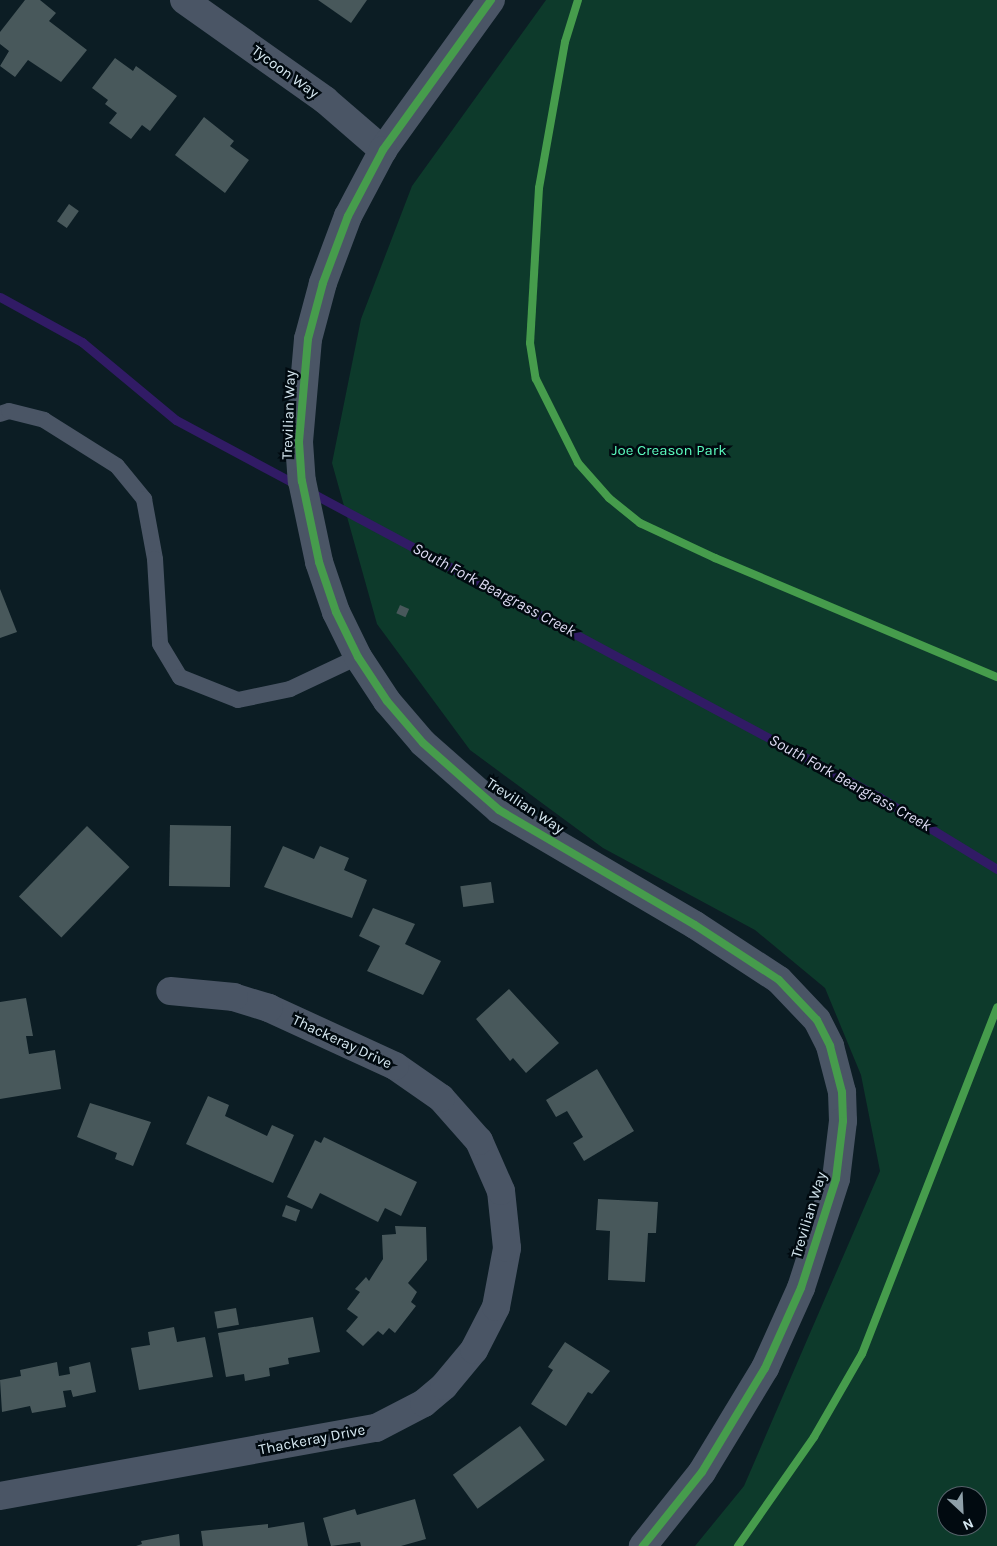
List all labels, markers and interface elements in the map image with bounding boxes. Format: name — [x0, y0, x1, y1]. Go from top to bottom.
street label: Tycoon Way — [248, 42, 322, 102]
street label: Trevilian Way — [278, 370, 300, 460]
park label: Joe Creason Park — [611, 442, 727, 460]
water label: South Fork Beargrass Creek — [409, 539, 579, 641]
water label: South Fork Beargrass Creek — [766, 730, 934, 836]
street label: Trevilian Way — [483, 774, 567, 838]
street label: Thackeray Drive — [289, 1011, 395, 1073]
street label: Trevilian Way — [787, 1170, 831, 1260]
street label: Thackeray Drive — [257, 1421, 367, 1459]
north arrow — [937, 1486, 987, 1536]
text: N — [960, 1514, 976, 1534]

